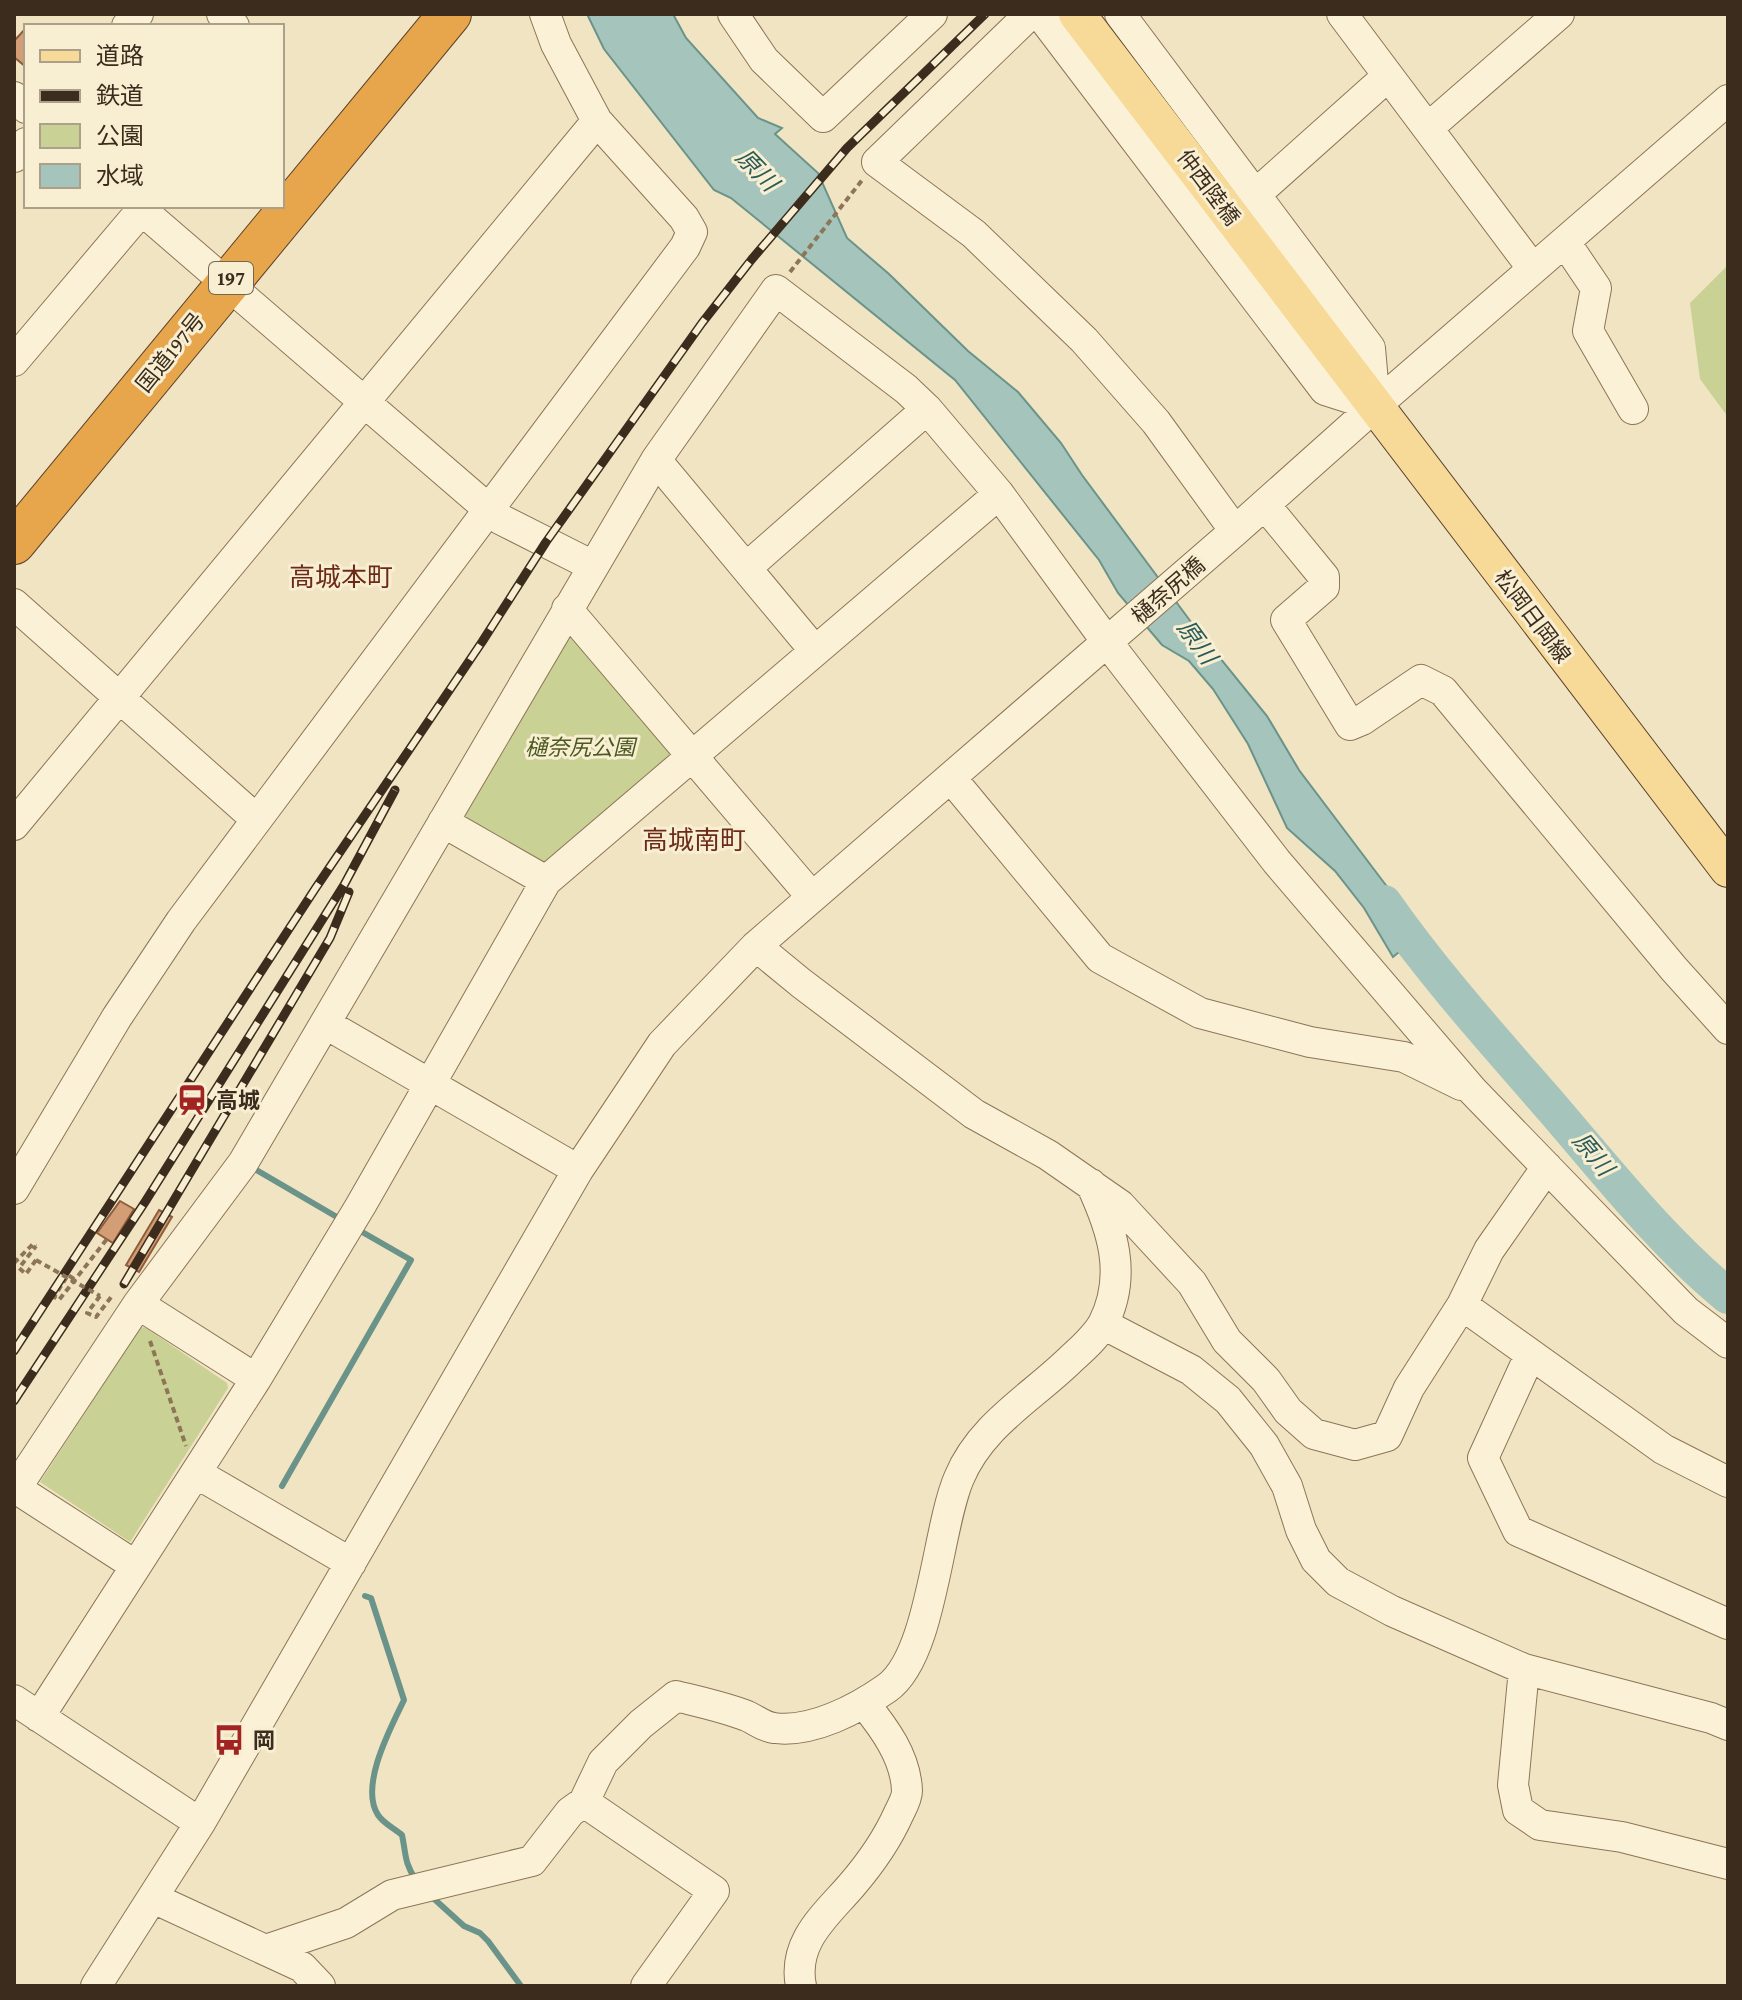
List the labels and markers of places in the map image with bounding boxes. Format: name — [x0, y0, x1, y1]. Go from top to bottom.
station icon: 高城 — [175, 1083, 209, 1117]
place label: 高城 — [216, 1088, 260, 1113]
bus stop icon: 岡 — [212, 1723, 246, 1757]
place label: 岡 — [253, 1728, 275, 1753]

